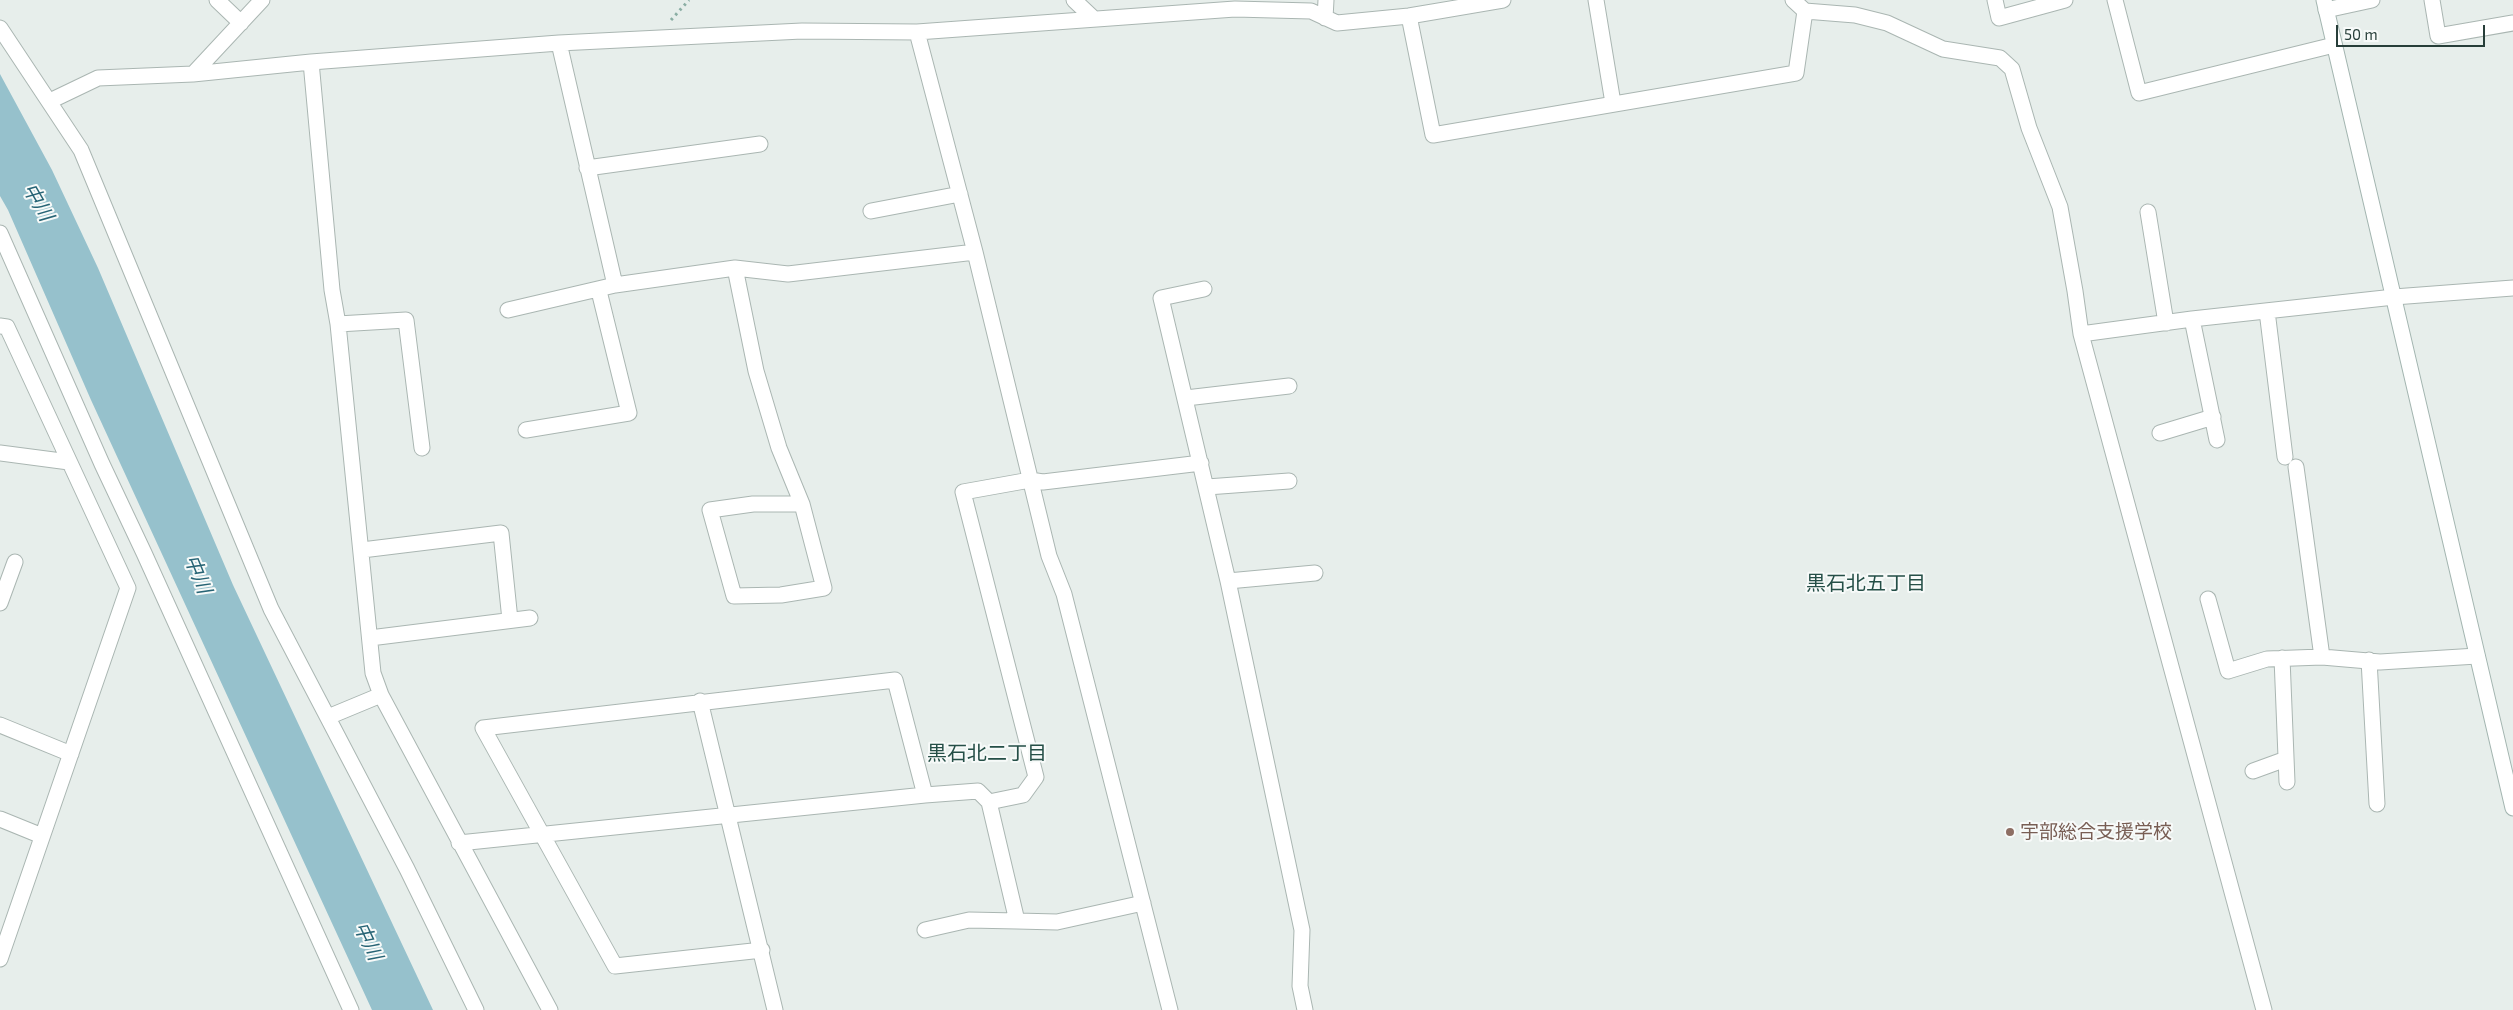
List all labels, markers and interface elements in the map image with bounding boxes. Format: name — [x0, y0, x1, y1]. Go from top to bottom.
scale bar — [2338, 15, 2487, 47]
text: 50 m — [2344, 25, 2378, 43]
water label: 中川 — [18, 179, 58, 225]
water label: 中川 — [179, 551, 217, 597]
district label: 黒石北五丁目 — [1806, 571, 1926, 595]
district label: 黒石北二丁目 — [927, 741, 1047, 765]
place label: 宇部総合支援学校 — [2020, 821, 2172, 843]
marker: 宇部総合支援学校 — [2004, 826, 2016, 838]
water label: 中川 — [349, 918, 387, 964]

